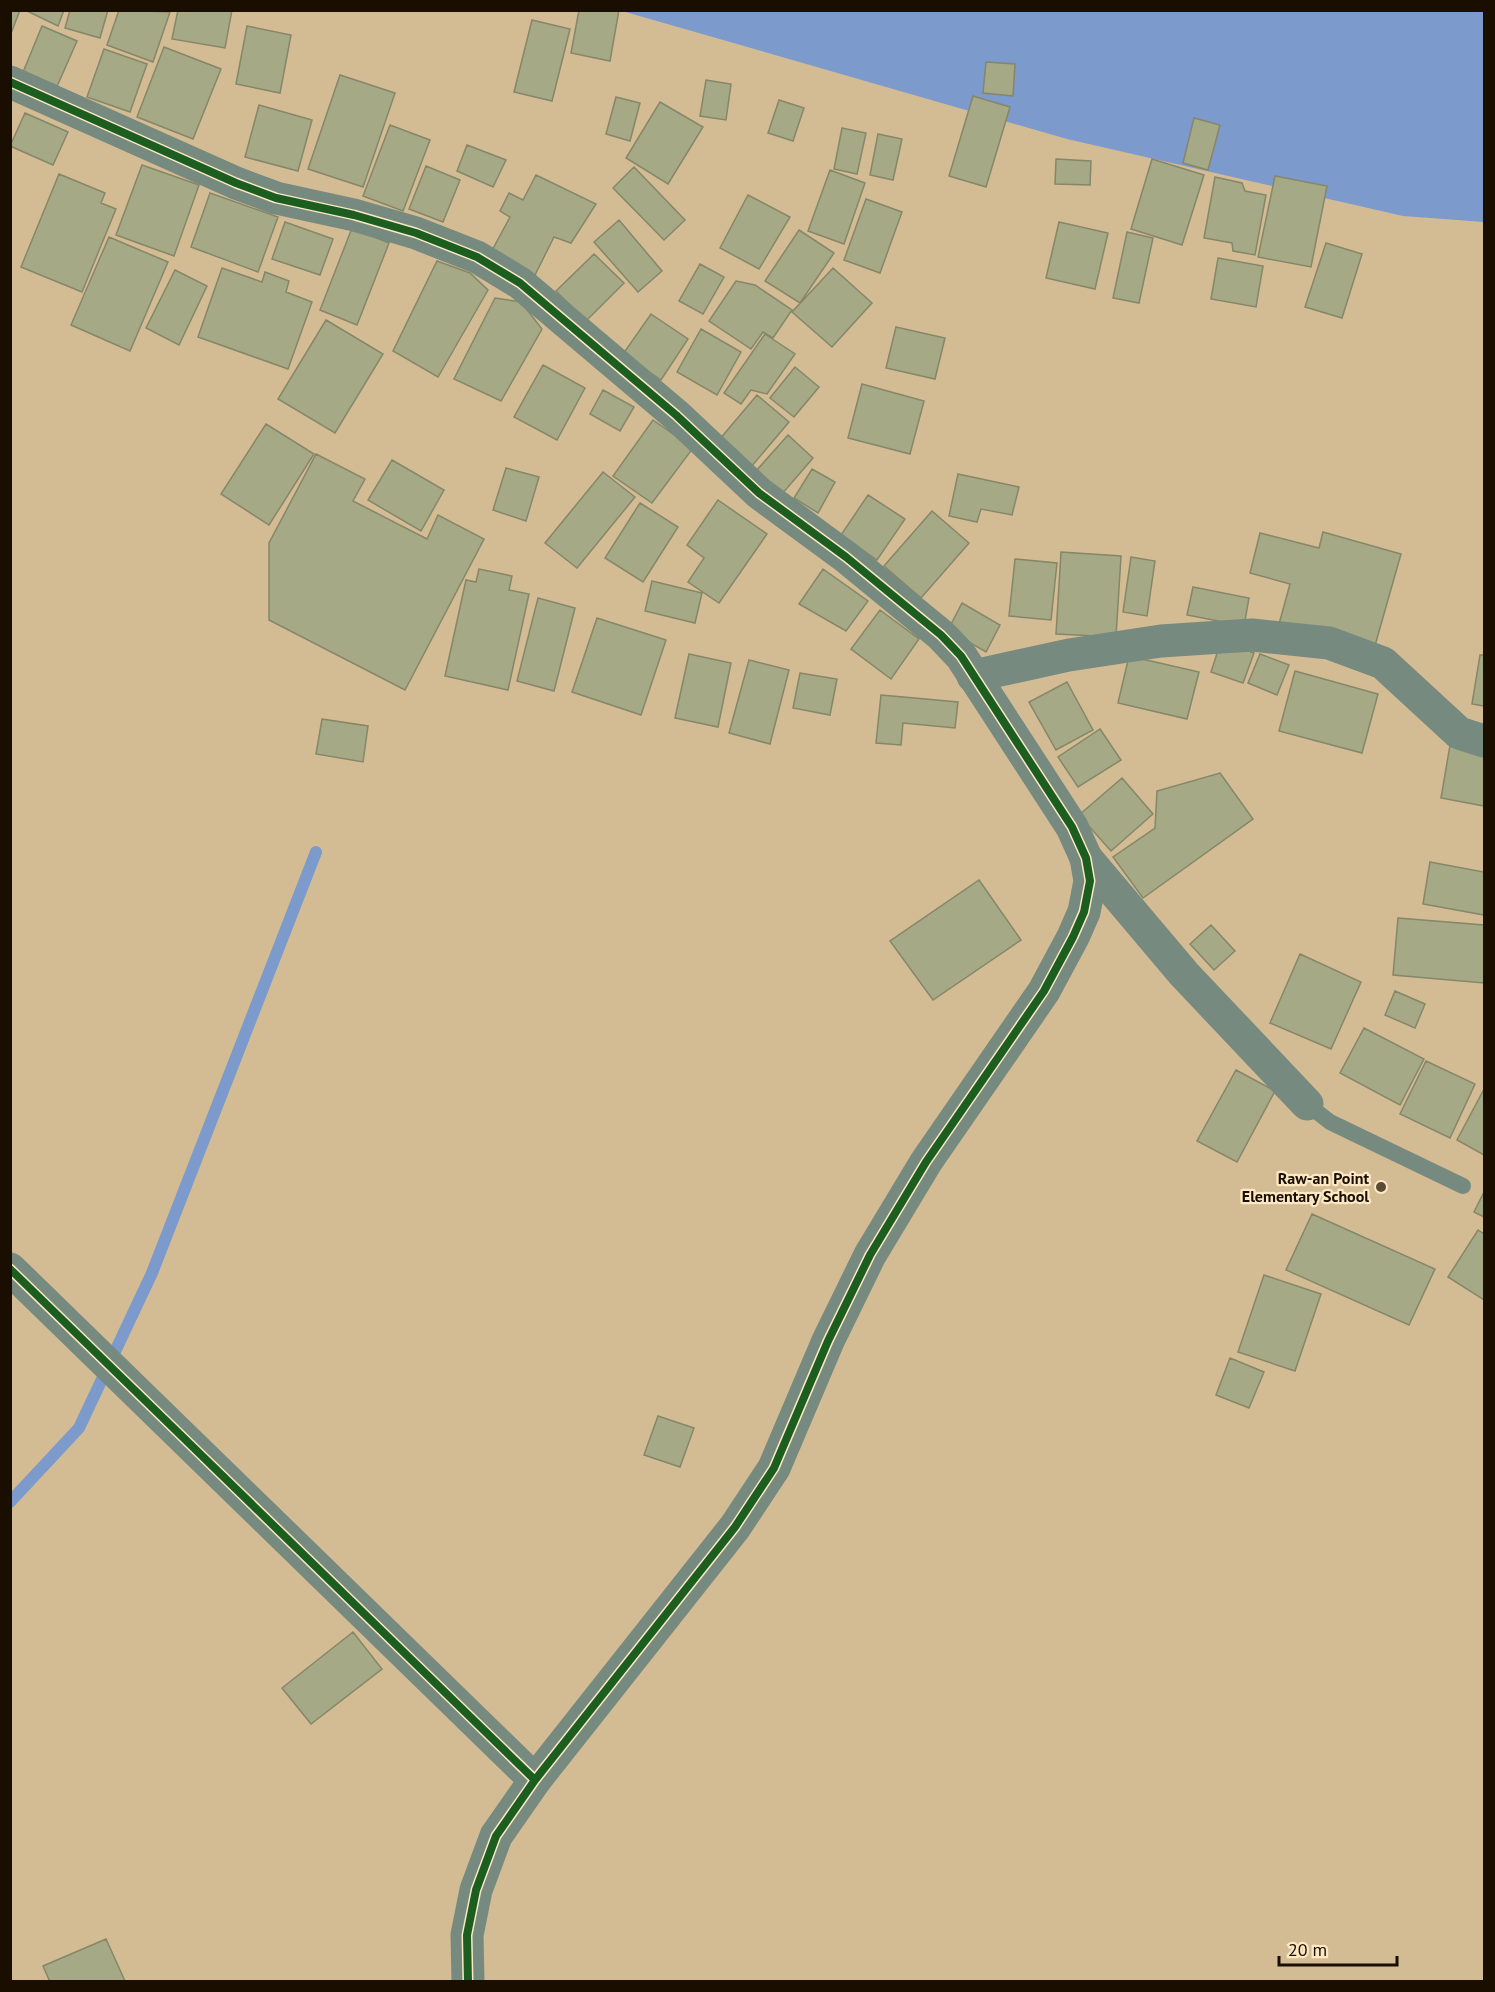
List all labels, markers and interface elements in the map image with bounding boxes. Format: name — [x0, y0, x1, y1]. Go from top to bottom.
place label: Raw-an Point Elementary School — [1242, 1168, 1369, 1206]
marker: Raw-an Point Elementary School — [1374, 1180, 1388, 1194]
scale bar — [1279, 1929, 1398, 1967]
text: 20 m — [1288, 1938, 1327, 1961]

